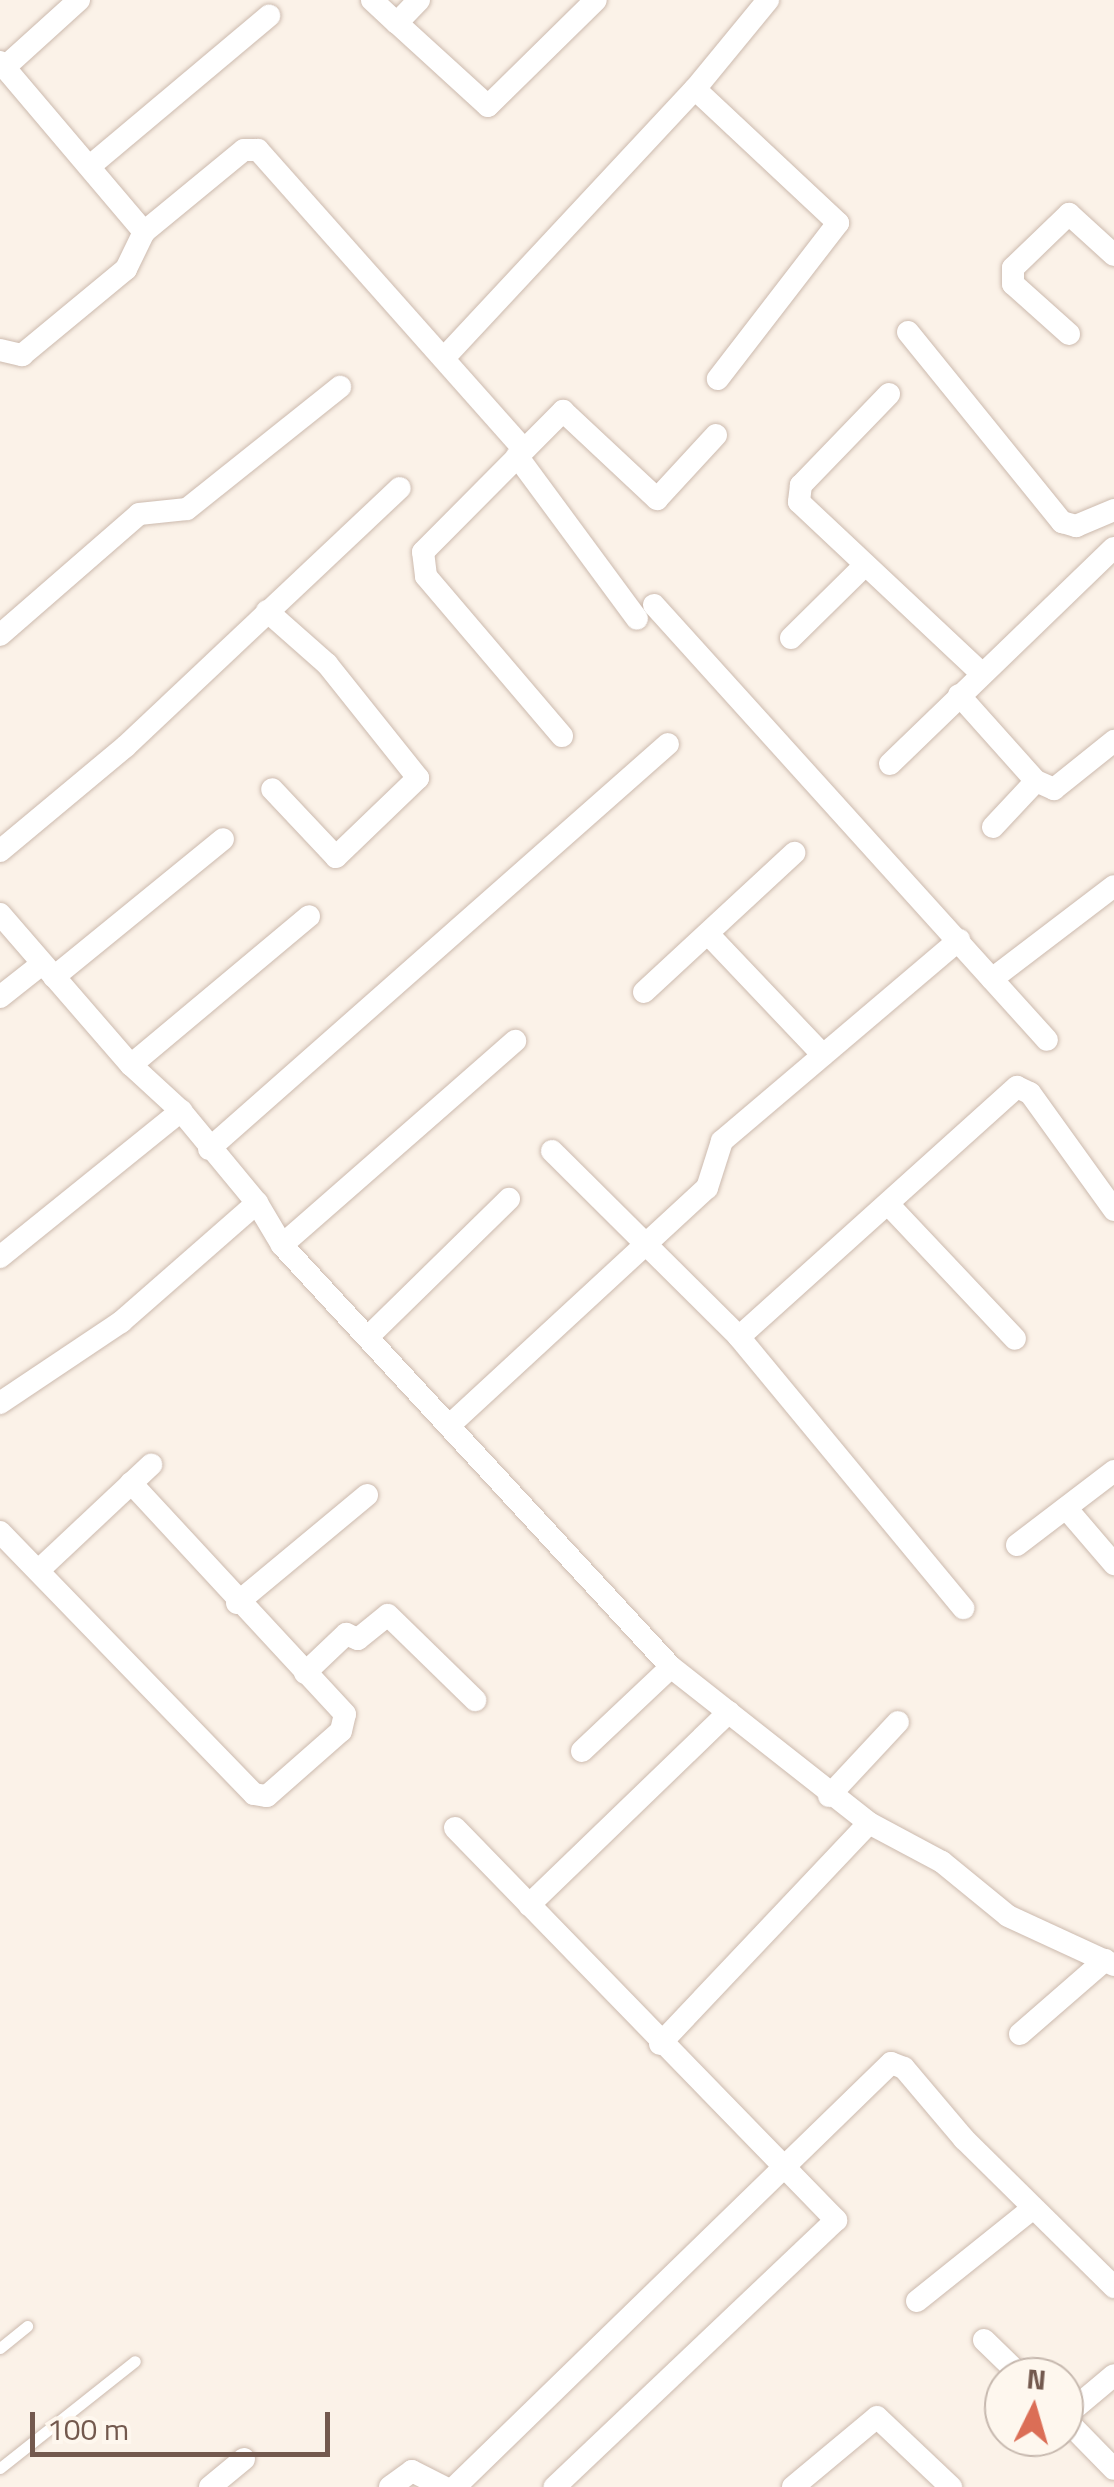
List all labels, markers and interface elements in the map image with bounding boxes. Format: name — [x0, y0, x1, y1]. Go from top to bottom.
text: N — [1025, 2356, 1048, 2401]
north arrow — [984, 2357, 1084, 2457]
scale bar — [35, 2392, 335, 2454]
text: 100 m — [47, 2406, 129, 2452]

